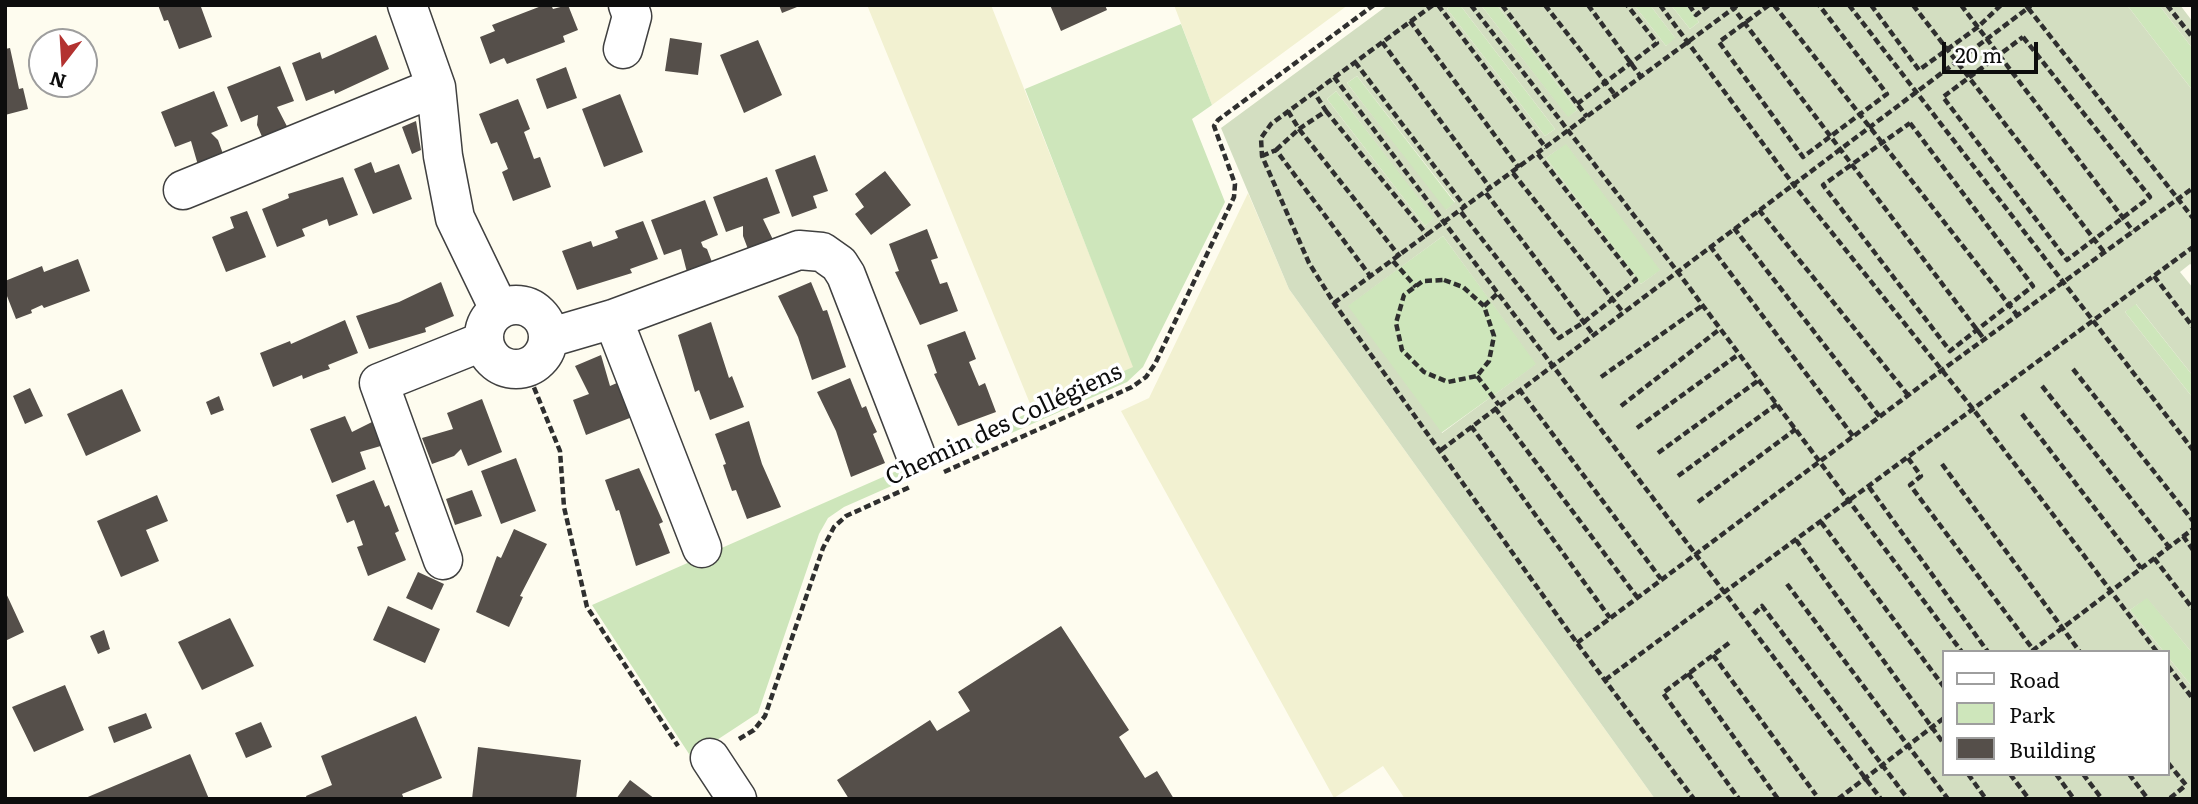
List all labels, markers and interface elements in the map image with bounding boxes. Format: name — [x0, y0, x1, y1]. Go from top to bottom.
north arrow — [28, 28, 98, 98]
scale bar — [1946, 28, 2042, 72]
text: 20 m — [1955, 38, 2002, 69]
text: N — [46, 65, 69, 97]
street label: Chemin des Collégiens — [881, 358, 1127, 492]
legend — [1942, 650, 2170, 776]
text: Road — [2009, 663, 2060, 694]
text: Park — [2009, 698, 2055, 729]
text: Building — [2009, 733, 2095, 764]

